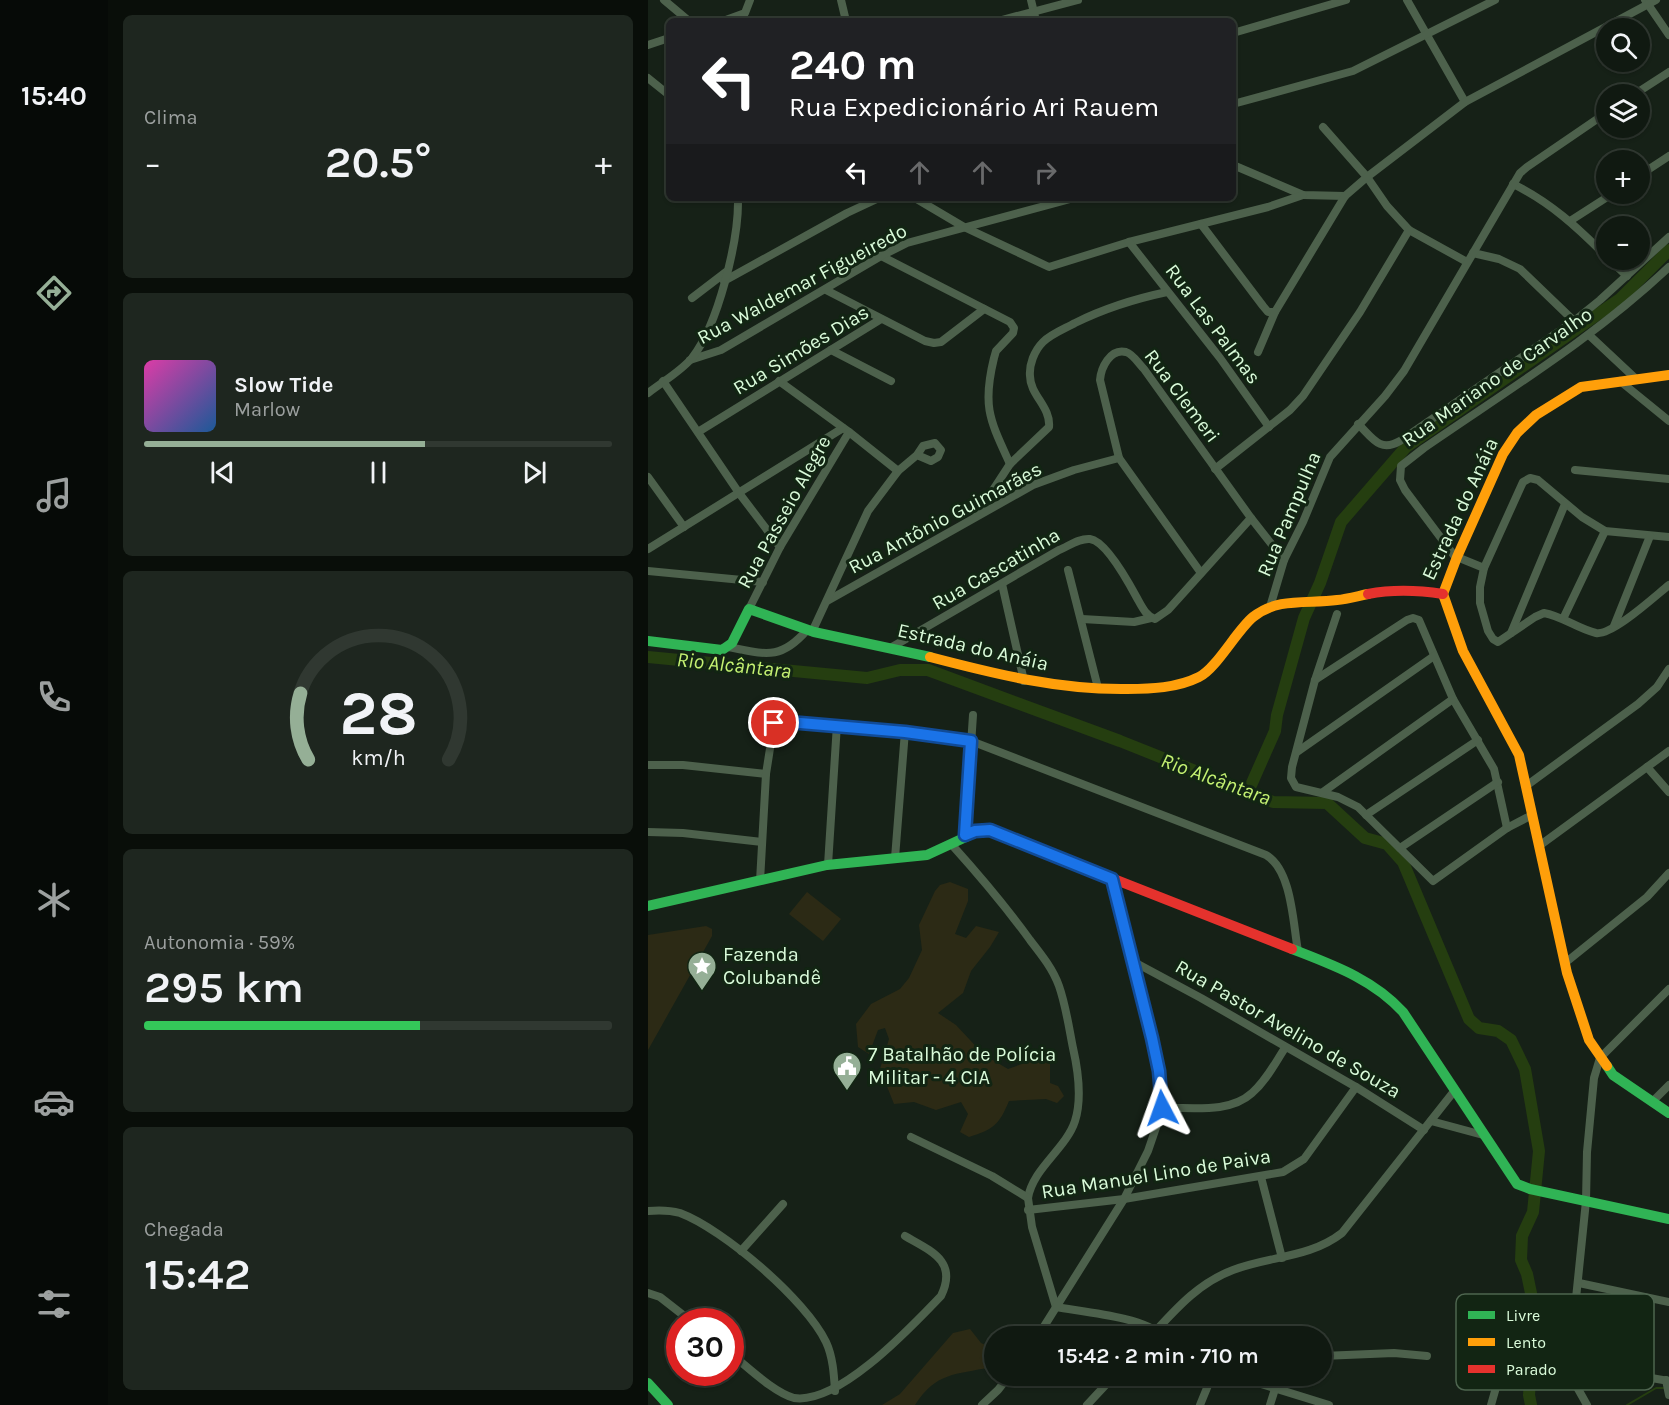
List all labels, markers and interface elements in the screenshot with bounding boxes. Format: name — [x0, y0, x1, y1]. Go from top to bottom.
map controls — [1596, 18, 1650, 270]
button: search — [1596, 18, 1650, 72]
text: 240 m — [789, 40, 916, 90]
icon: left — [690, 42, 768, 120]
text: 15:40 — [21, 80, 87, 112]
button: layers — [1596, 84, 1650, 138]
text: Rua Expedicionário Ari Rauem — [789, 91, 1159, 123]
text: Clima — [144, 106, 198, 129]
text: 20.5° — [325, 136, 431, 188]
text: − — [144, 144, 161, 182]
text: + — [595, 144, 612, 182]
button: + — [1596, 150, 1650, 204]
icon: left — [840, 156, 873, 189]
icon: ahead — [903, 156, 936, 189]
icon: ahead — [966, 156, 999, 189]
icon: right — [1029, 156, 1062, 189]
button: − — [1596, 216, 1650, 270]
street label: Rua Waldemar Figueiredo — [693, 219, 911, 349]
street label: Rua Las Palmas — [1161, 260, 1265, 388]
icon: directions — [33, 272, 75, 314]
street label: Rua Simões Dias — [729, 300, 873, 400]
street label: Rua Mariano de Carvalho — [1397, 302, 1597, 452]
street label: Rua Clemeri — [1140, 345, 1224, 447]
text: Slow Tide — [234, 372, 334, 398]
text: Marlow — [234, 398, 300, 421]
street label: Rua Passeio Alegre — [732, 432, 836, 592]
street label: Estrada do Anáia — [1417, 434, 1503, 584]
street label: Rua Pampulha — [1252, 448, 1326, 580]
icon: previous — [206, 456, 239, 489]
icon: pause — [362, 456, 395, 489]
icon: next — [518, 456, 551, 489]
street label: Rua Antônio Guimarães — [844, 457, 1046, 579]
icon: music — [33, 474, 75, 516]
street label: Rua Cascatinha — [928, 523, 1064, 615]
street label: Estrada do Anáia — [895, 618, 1051, 676]
water label: Rio Alcântara — [675, 647, 793, 683]
icon: phone — [33, 676, 75, 718]
text: 28 — [339, 677, 417, 750]
pin — [748, 697, 799, 748]
icon: arrive — [757, 706, 790, 739]
text: km/h — [351, 745, 405, 770]
water label: Rio Alcântara — [1158, 748, 1274, 810]
icon: climate — [33, 879, 75, 921]
text: Autonomia · 59% — [144, 931, 295, 954]
place label: Fazenda Colubandê — [723, 943, 821, 989]
place icon: Fazenda Colubandê — [686, 950, 718, 992]
street label: Rua Pastor Avelino de Souza — [1171, 955, 1405, 1103]
text: 295 km — [144, 961, 304, 1013]
place label: 7 Batalhão de Polícia Militar - 4 CIA — [868, 1043, 1056, 1089]
public building icon: 7 Batalhão de Polícia Militar - 4 CIA — [831, 1050, 863, 1092]
position arrow — [1130, 1076, 1194, 1140]
icon: car — [33, 1081, 75, 1123]
street label: Rua Manuel Lino de Paiva — [1040, 1145, 1272, 1203]
text: Chegada — [144, 1218, 224, 1241]
text: 15:42 — [144, 1248, 251, 1300]
icon: filters — [33, 1283, 75, 1325]
legend — [1456, 1294, 1654, 1390]
text: Livre — [1506, 1306, 1540, 1325]
speed limit sign: 30 — [666, 1308, 744, 1386]
text: Lento — [1506, 1333, 1546, 1352]
text: 15:42 · 2 min · 710 m — [1057, 1343, 1259, 1369]
text: Parado — [1506, 1360, 1556, 1379]

